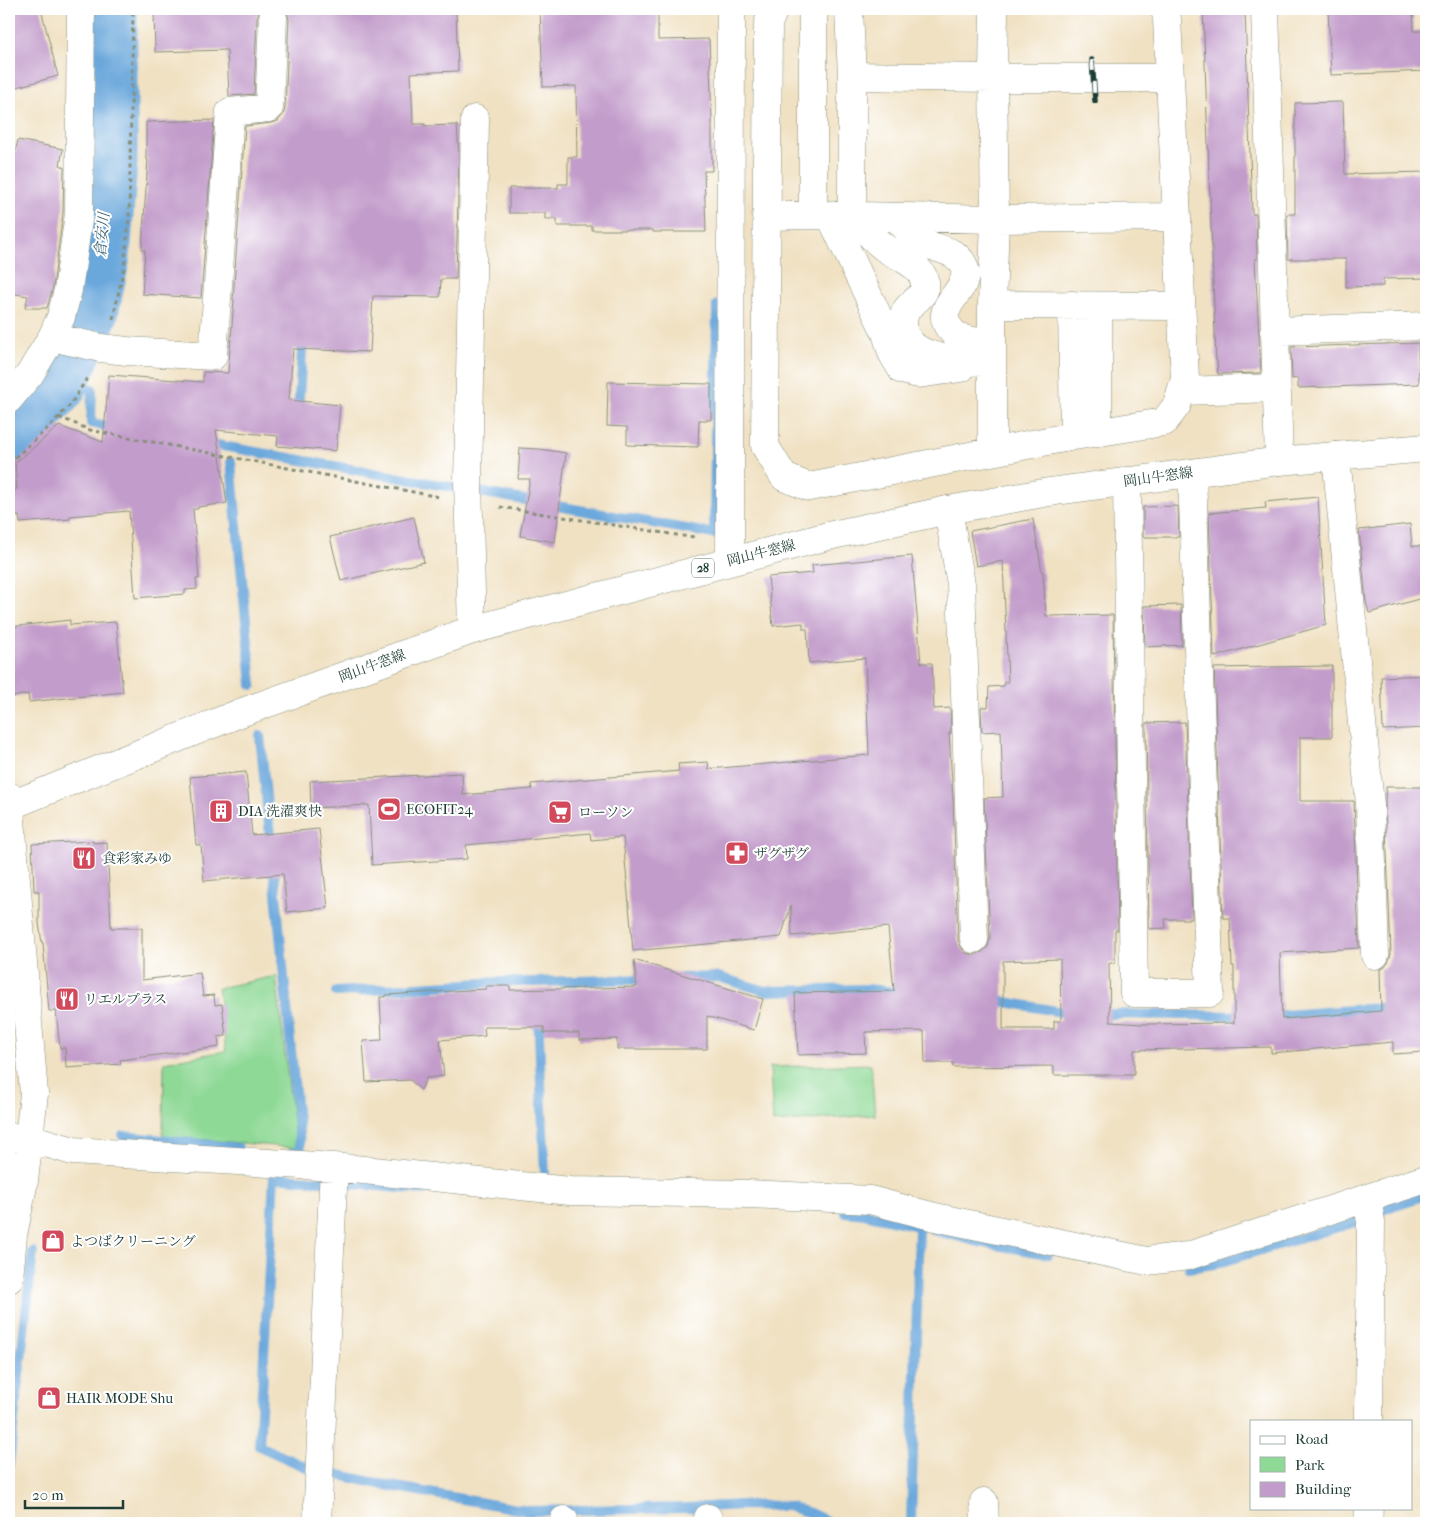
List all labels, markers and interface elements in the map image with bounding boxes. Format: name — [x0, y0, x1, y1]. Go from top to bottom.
water label: 倉安川 — [91, 210, 113, 258]
street label: 岡山牛窓線 — [1122, 464, 1194, 490]
street label: 岡山牛窓線 — [725, 536, 797, 570]
road number: 28 — [692, 558, 714, 578]
street label: 岡山牛窓線 — [336, 646, 408, 686]
sports icon: ECOFIT24 — [376, 796, 402, 822]
building icon: DIA 洗濯爽快 — [208, 798, 234, 824]
supermarket icon: ローソン — [547, 799, 573, 825]
place label: ECOFIT24 — [406, 801, 474, 818]
place label: DIA 洗濯爽快 — [238, 803, 322, 820]
place label: ローソン — [578, 804, 633, 821]
pharmacy icon: ザグザグ — [724, 840, 750, 866]
restaurant icon: 食彩家みゆ — [71, 845, 97, 871]
place label: ザグザグ — [754, 845, 809, 862]
place label: 食彩家みゆ — [102, 850, 172, 867]
restaurant icon: リエルプラス — [54, 986, 80, 1012]
place label: リエルプラス — [84, 991, 167, 1008]
shop icon: よつばクリーニング — [40, 1228, 66, 1254]
place label: よつばクリーニング — [70, 1233, 196, 1250]
shop icon: HAIR MODE Shu — [36, 1385, 62, 1411]
place label: HAIR MODE Shu — [66, 1390, 173, 1407]
legend — [1250, 1420, 1412, 1510]
text: Road — [1295, 1430, 1329, 1448]
text: Park — [1295, 1456, 1325, 1474]
scale bar — [25, 1477, 122, 1509]
text: Building — [1295, 1480, 1352, 1498]
text: 20 m — [32, 1486, 64, 1504]

